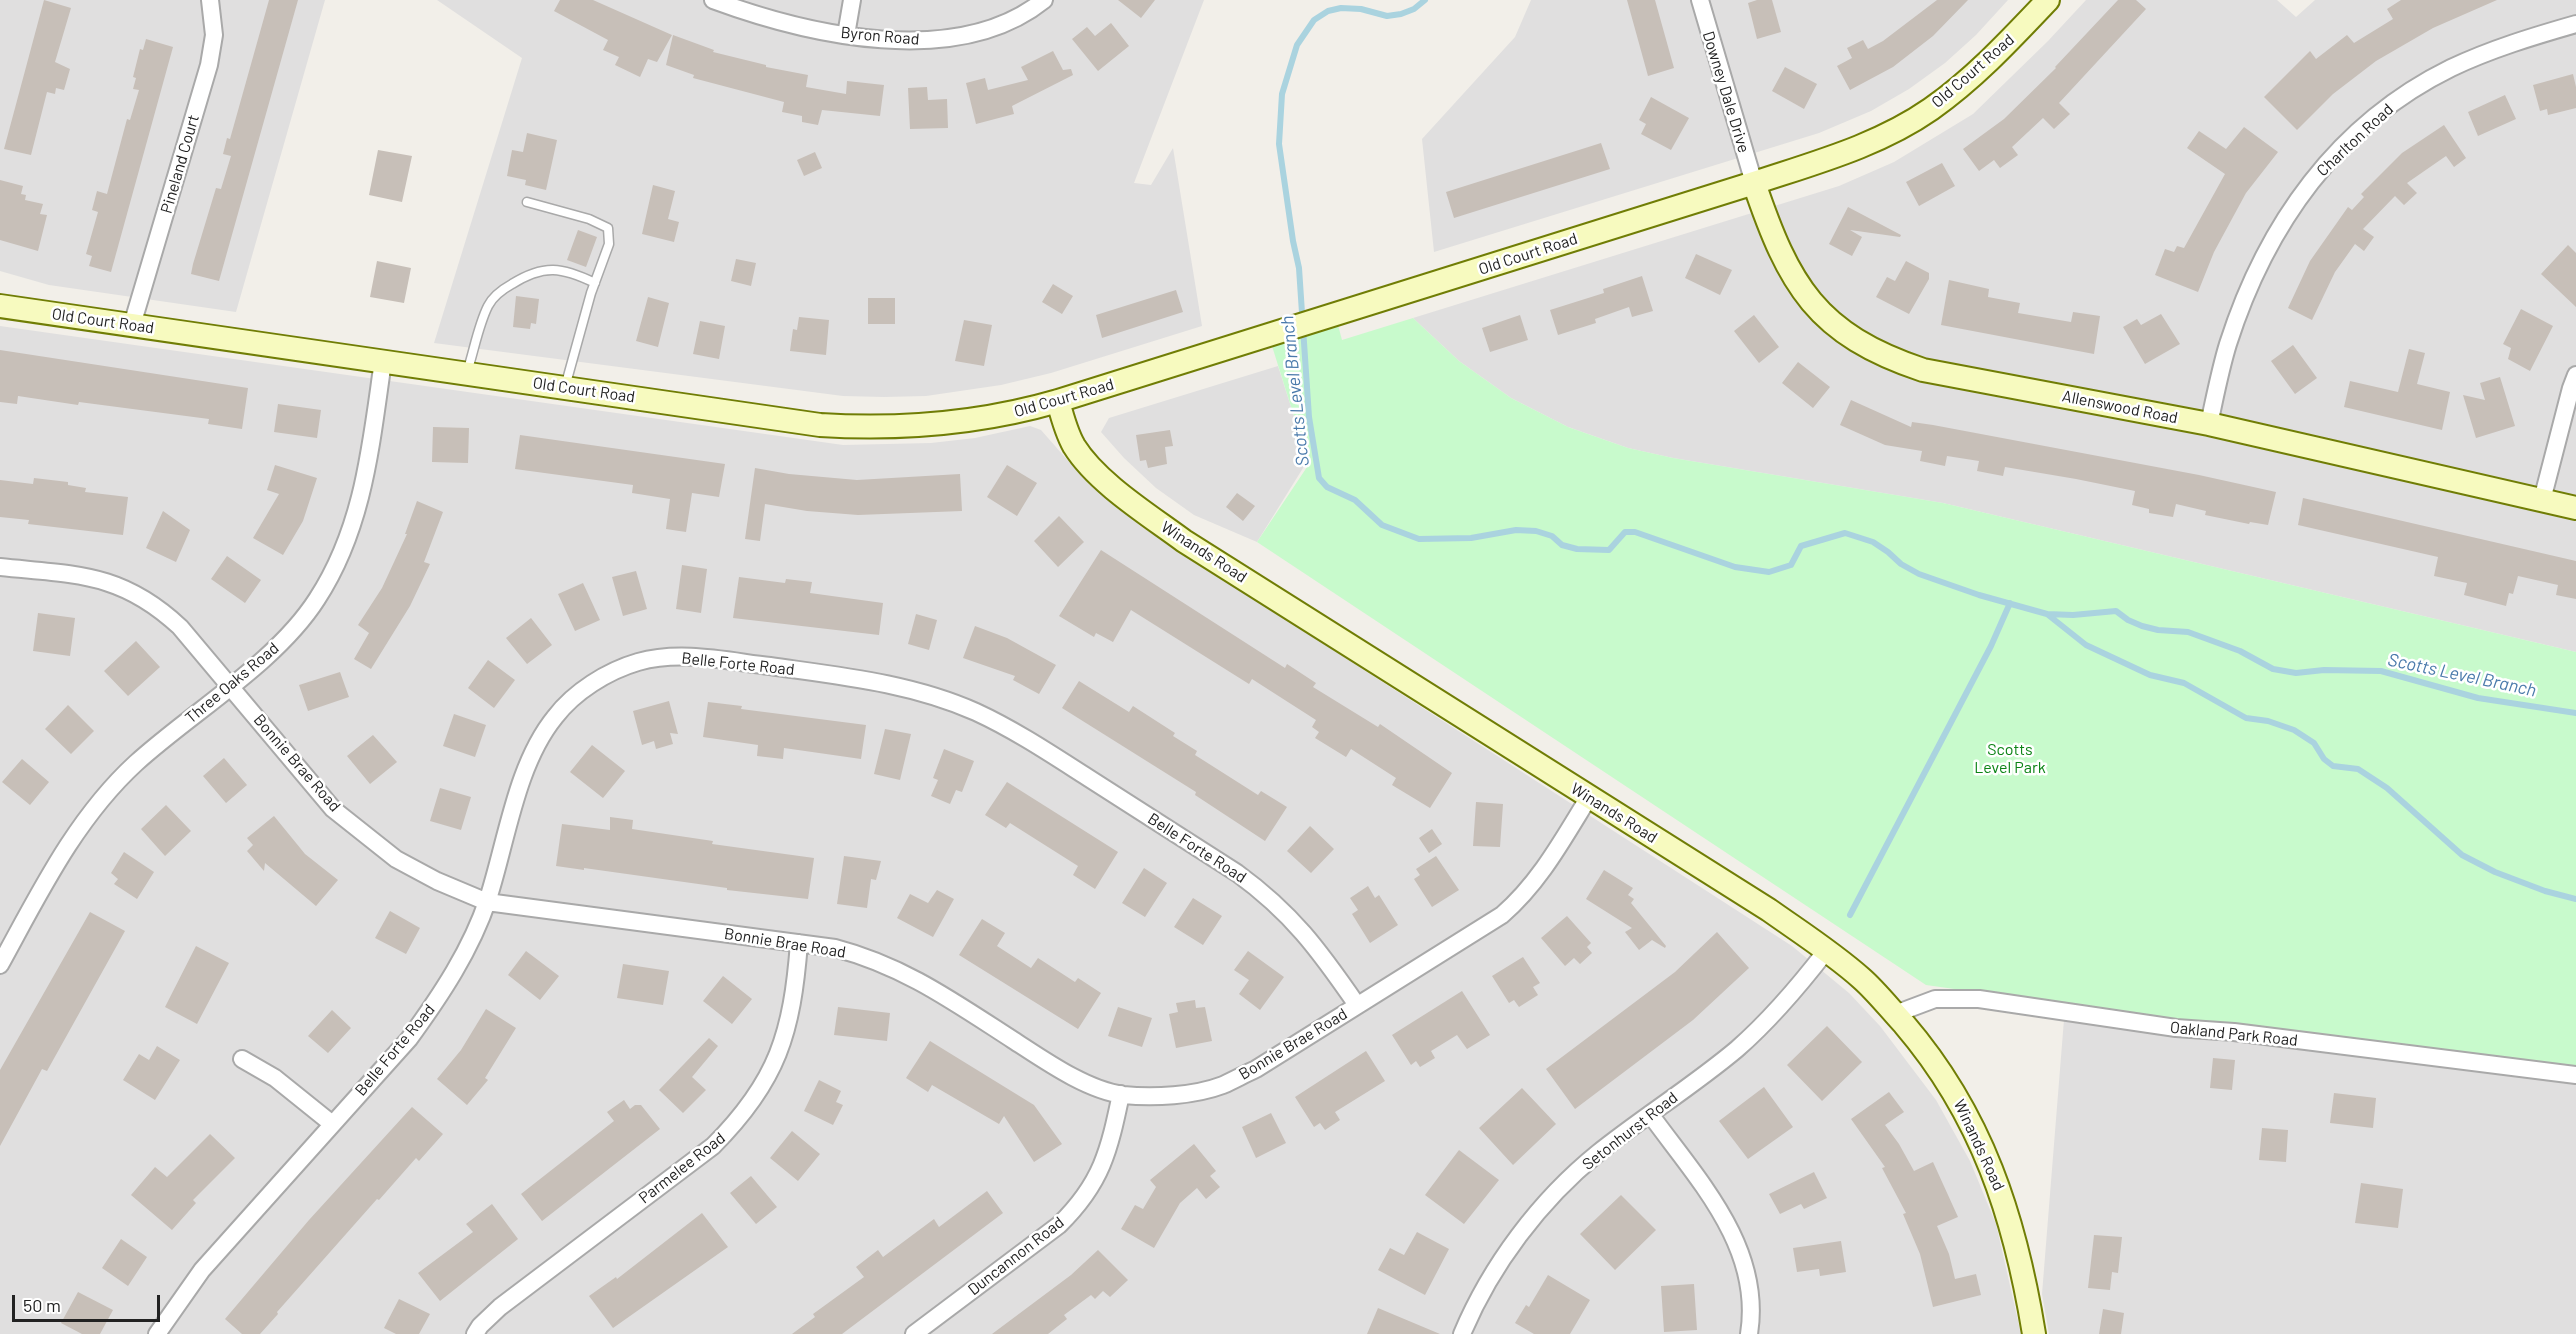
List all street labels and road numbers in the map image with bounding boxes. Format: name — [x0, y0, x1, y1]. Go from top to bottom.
street label: Byron Road — [840, 23, 920, 49]
street label: Downey Dale Drive — [1698, 29, 1754, 155]
street label: Old Court Road — [1928, 30, 2018, 112]
street label: Charlton Road — [2313, 100, 2397, 180]
street label: Pineland Court — [157, 112, 203, 216]
street label: Old Court Road — [1476, 229, 1580, 279]
street label: Old Court Road — [51, 304, 155, 338]
street label: Old Court Road — [532, 373, 636, 407]
street label: Old Court Road — [1012, 375, 1116, 421]
street label: Allenswood Road — [2061, 386, 2179, 428]
street label: Winands Road — [1157, 517, 1251, 587]
street label: Three Oaks Road — [181, 638, 283, 728]
street label: Belle Forte Road — [681, 649, 795, 679]
street label: Bonnie Brae Road — [249, 710, 345, 816]
street label: Winands Road — [1567, 779, 1661, 847]
street label: Belle Forte Road — [1144, 809, 1250, 887]
street label: Bonnie Brae Road — [723, 924, 847, 962]
street label: Belle Forte Road — [351, 1000, 439, 1100]
street label: Bonnie Brae Road — [1235, 1004, 1351, 1084]
street label: Oakland Park Road — [2169, 1018, 2299, 1050]
street label: Setonhurst Road — [1578, 1088, 1682, 1174]
street label: Winands Road — [1949, 1096, 2009, 1194]
street label: Parmelee Road — [635, 1128, 729, 1208]
street label: Duncannon Road — [964, 1213, 1068, 1299]

